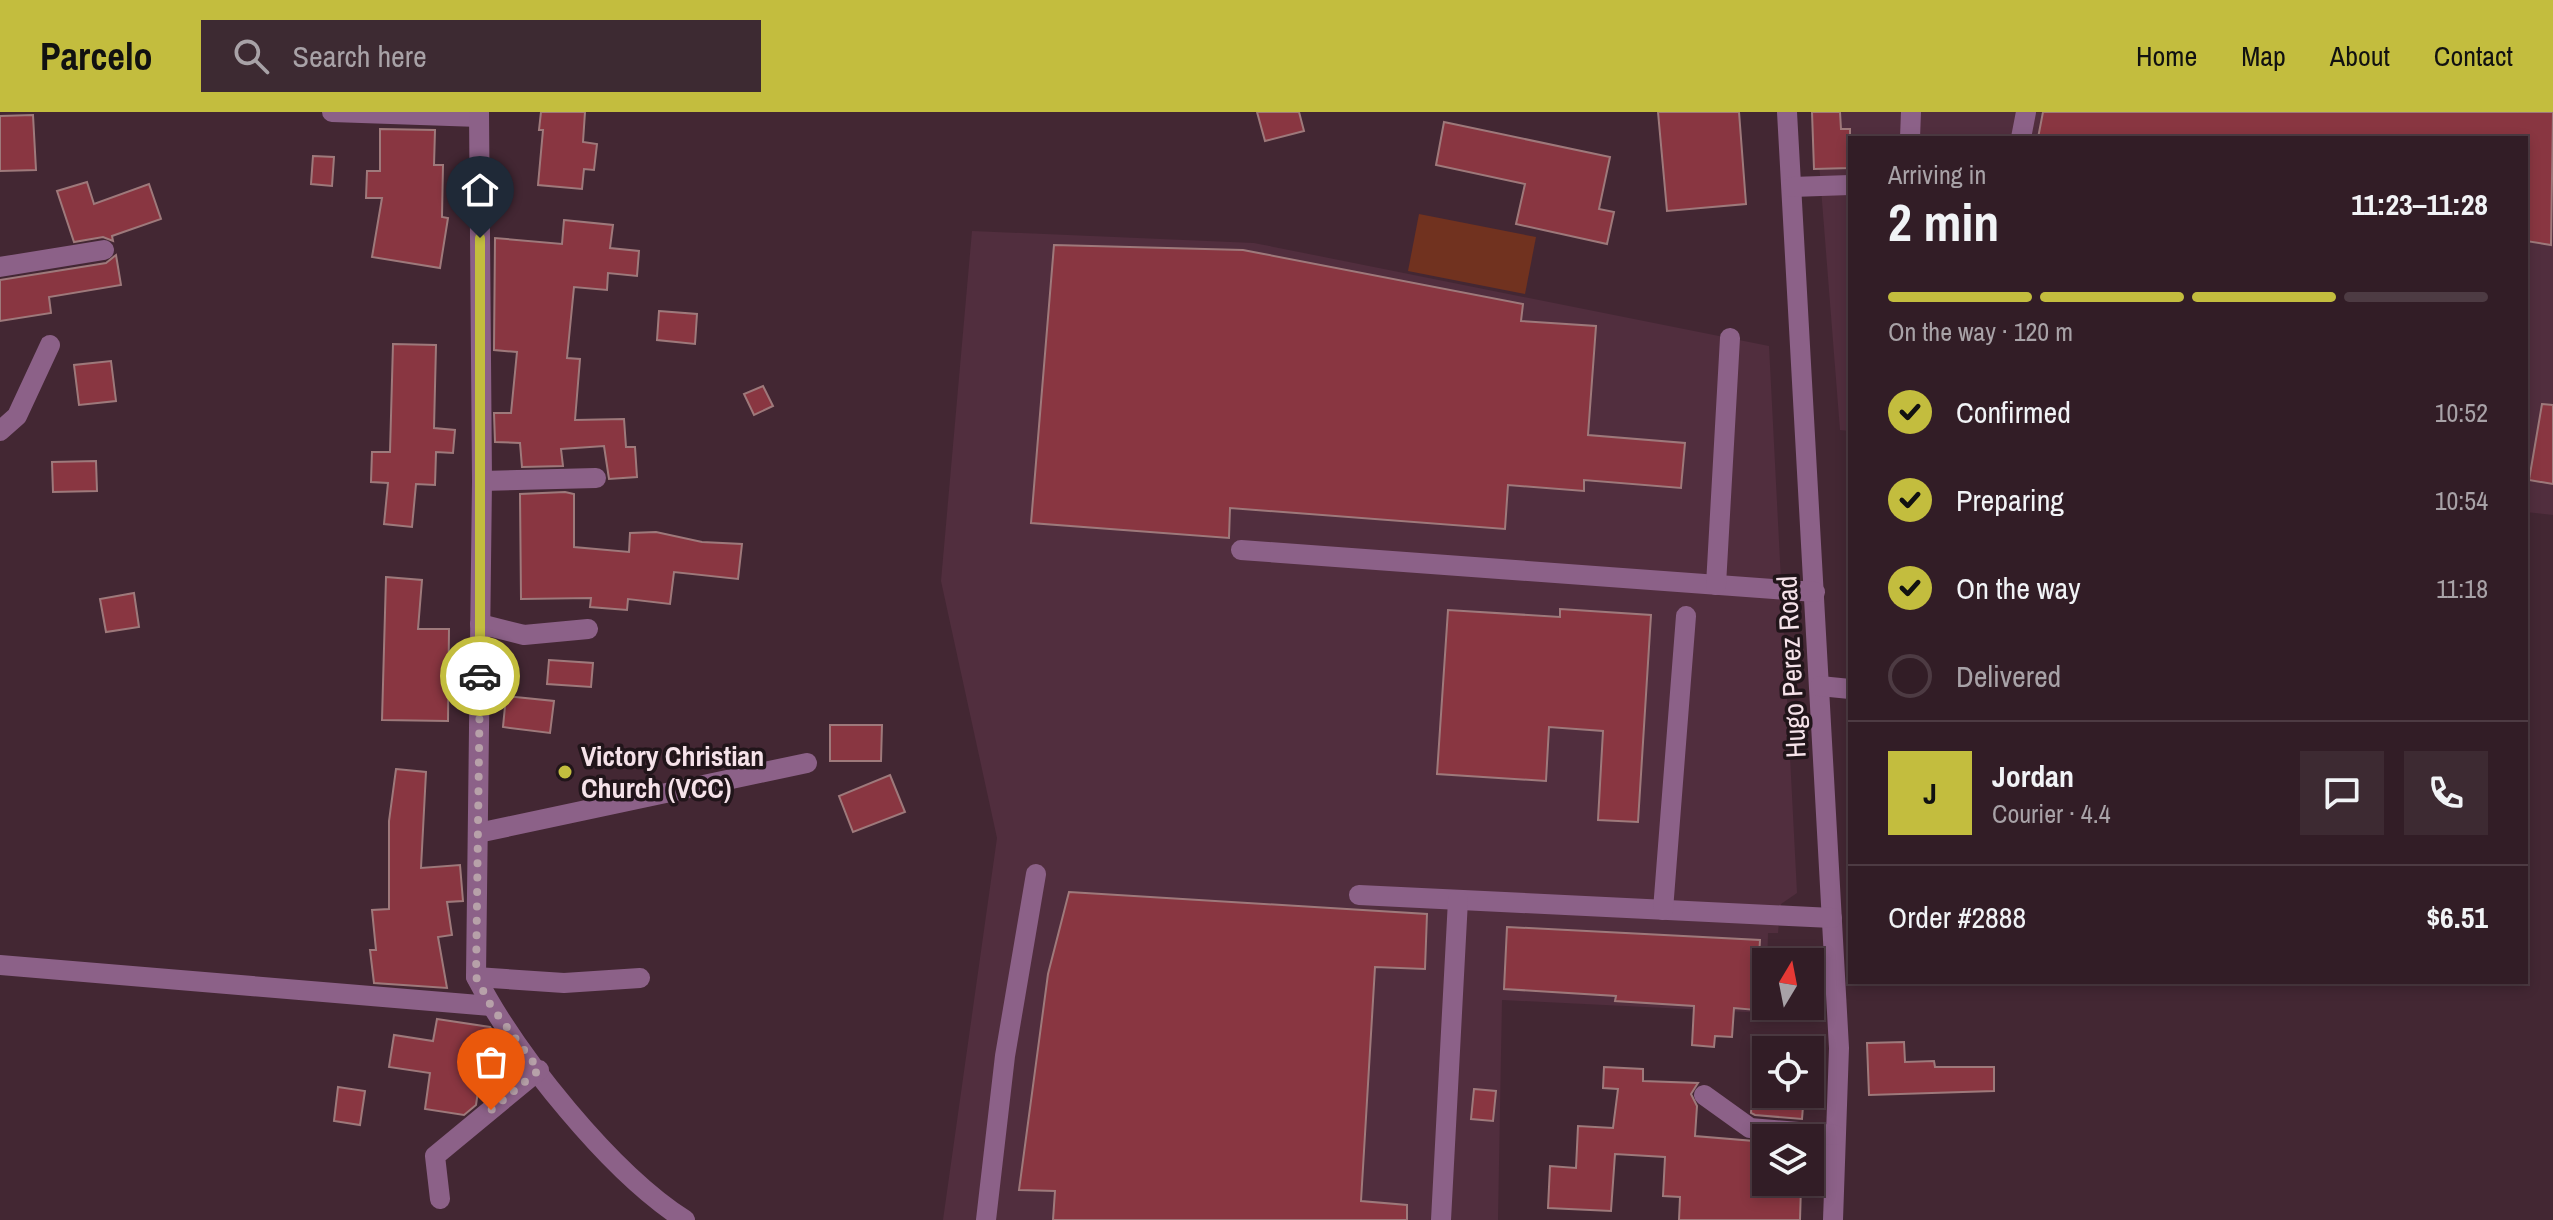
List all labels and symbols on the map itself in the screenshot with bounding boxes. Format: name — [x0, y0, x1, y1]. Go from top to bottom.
pin — [446, 156, 514, 238]
street label: Hugo Perez Road — [1767, 575, 1815, 759]
courier — [440, 636, 520, 716]
place label: Victory Christian Church (VCC) — [581, 737, 764, 807]
marker: Victory Christian Church (VCC) — [556, 763, 574, 781]
north arrow — [1752, 948, 1824, 1020]
pin — [457, 1028, 525, 1110]

